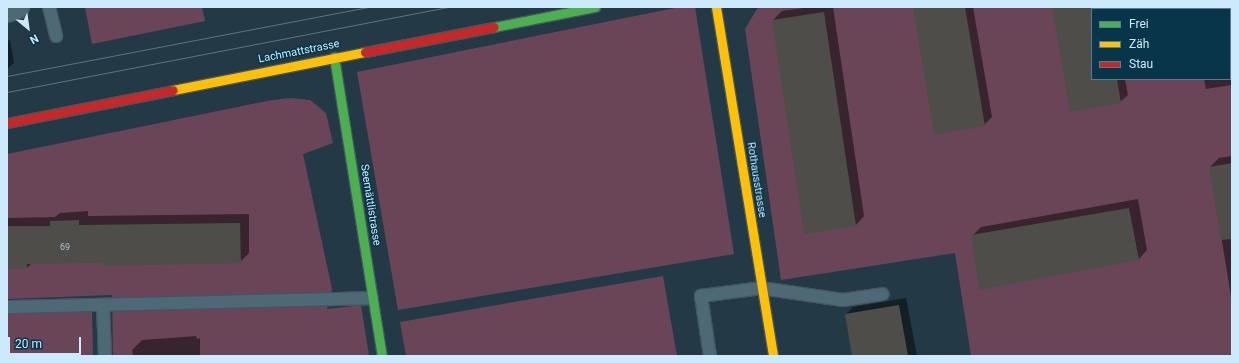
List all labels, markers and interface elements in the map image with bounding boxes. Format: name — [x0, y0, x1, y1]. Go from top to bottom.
north arrow — [8, 8, 48, 48]
legend — [1091, 8, 1231, 80]
text: Frei — [1129, 17, 1149, 31]
text: N — [28, 31, 41, 46]
text: Zäh — [1129, 37, 1149, 51]
street label: Lachmattstrasse — [257, 38, 341, 66]
text: Stau — [1129, 57, 1153, 71]
street label: Rothausstrasse — [744, 141, 768, 219]
street label: Seemättlistrasse — [357, 163, 383, 247]
house number: 69 — [60, 242, 70, 252]
scale bar — [10, 329, 83, 355]
text: 20 m — [15, 337, 42, 351]

